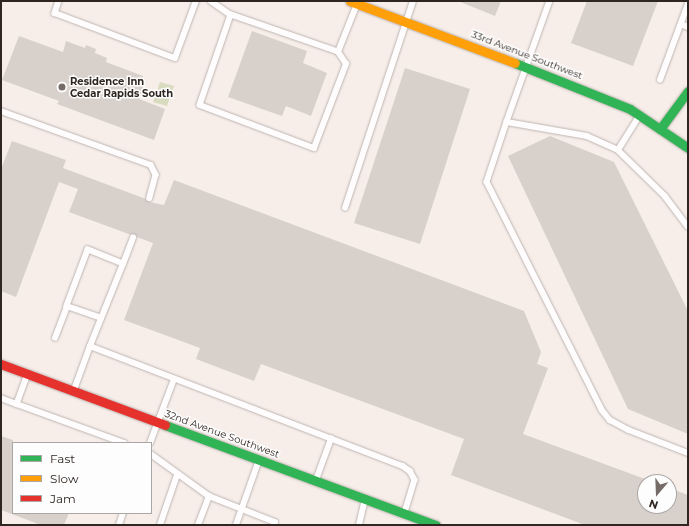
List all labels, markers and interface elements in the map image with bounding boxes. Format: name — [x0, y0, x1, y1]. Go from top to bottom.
street label: 33rd Avenue Southwest — [470, 28, 584, 82]
place label: Residence Inn Cedar Rapids South — [70, 75, 173, 98]
marker: Residence Inn Cedar Rapids South — [57, 82, 67, 92]
street label: 32nd Avenue Southwest — [163, 408, 281, 460]
legend — [12, 442, 152, 514]
text: Fast — [50, 451, 75, 466]
text: Slow — [50, 471, 79, 486]
north arrow — [637, 474, 677, 514]
text: Jam — [50, 491, 76, 506]
text: N — [647, 496, 660, 512]

